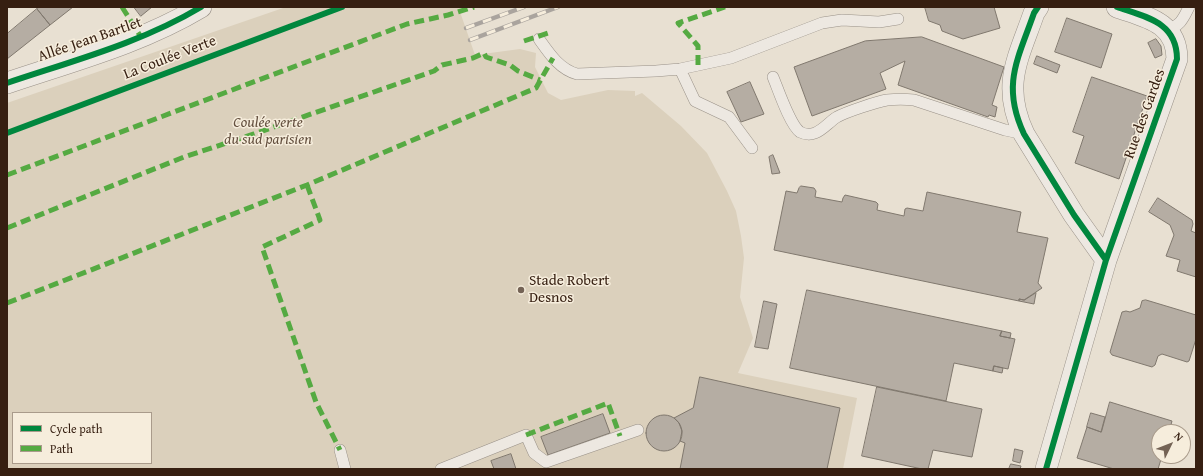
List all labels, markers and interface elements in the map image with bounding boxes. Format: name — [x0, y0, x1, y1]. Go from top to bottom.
street label: Allée Jean Bartlet — [35, 14, 145, 66]
street label: La Coulée Verte — [121, 32, 219, 84]
street label: Rue des Gardes — [1120, 67, 1170, 161]
park label: Coulée verte du sud parisien — [224, 114, 312, 149]
place label: Stade Robert Desnos — [529, 272, 610, 307]
marker: Stade Robert Desnos — [516, 285, 526, 295]
legend — [12, 412, 152, 464]
text: Cycle path — [50, 420, 102, 437]
north arrow — [1151, 424, 1191, 464]
text: N — [1171, 428, 1187, 445]
text: Path — [50, 440, 73, 457]

